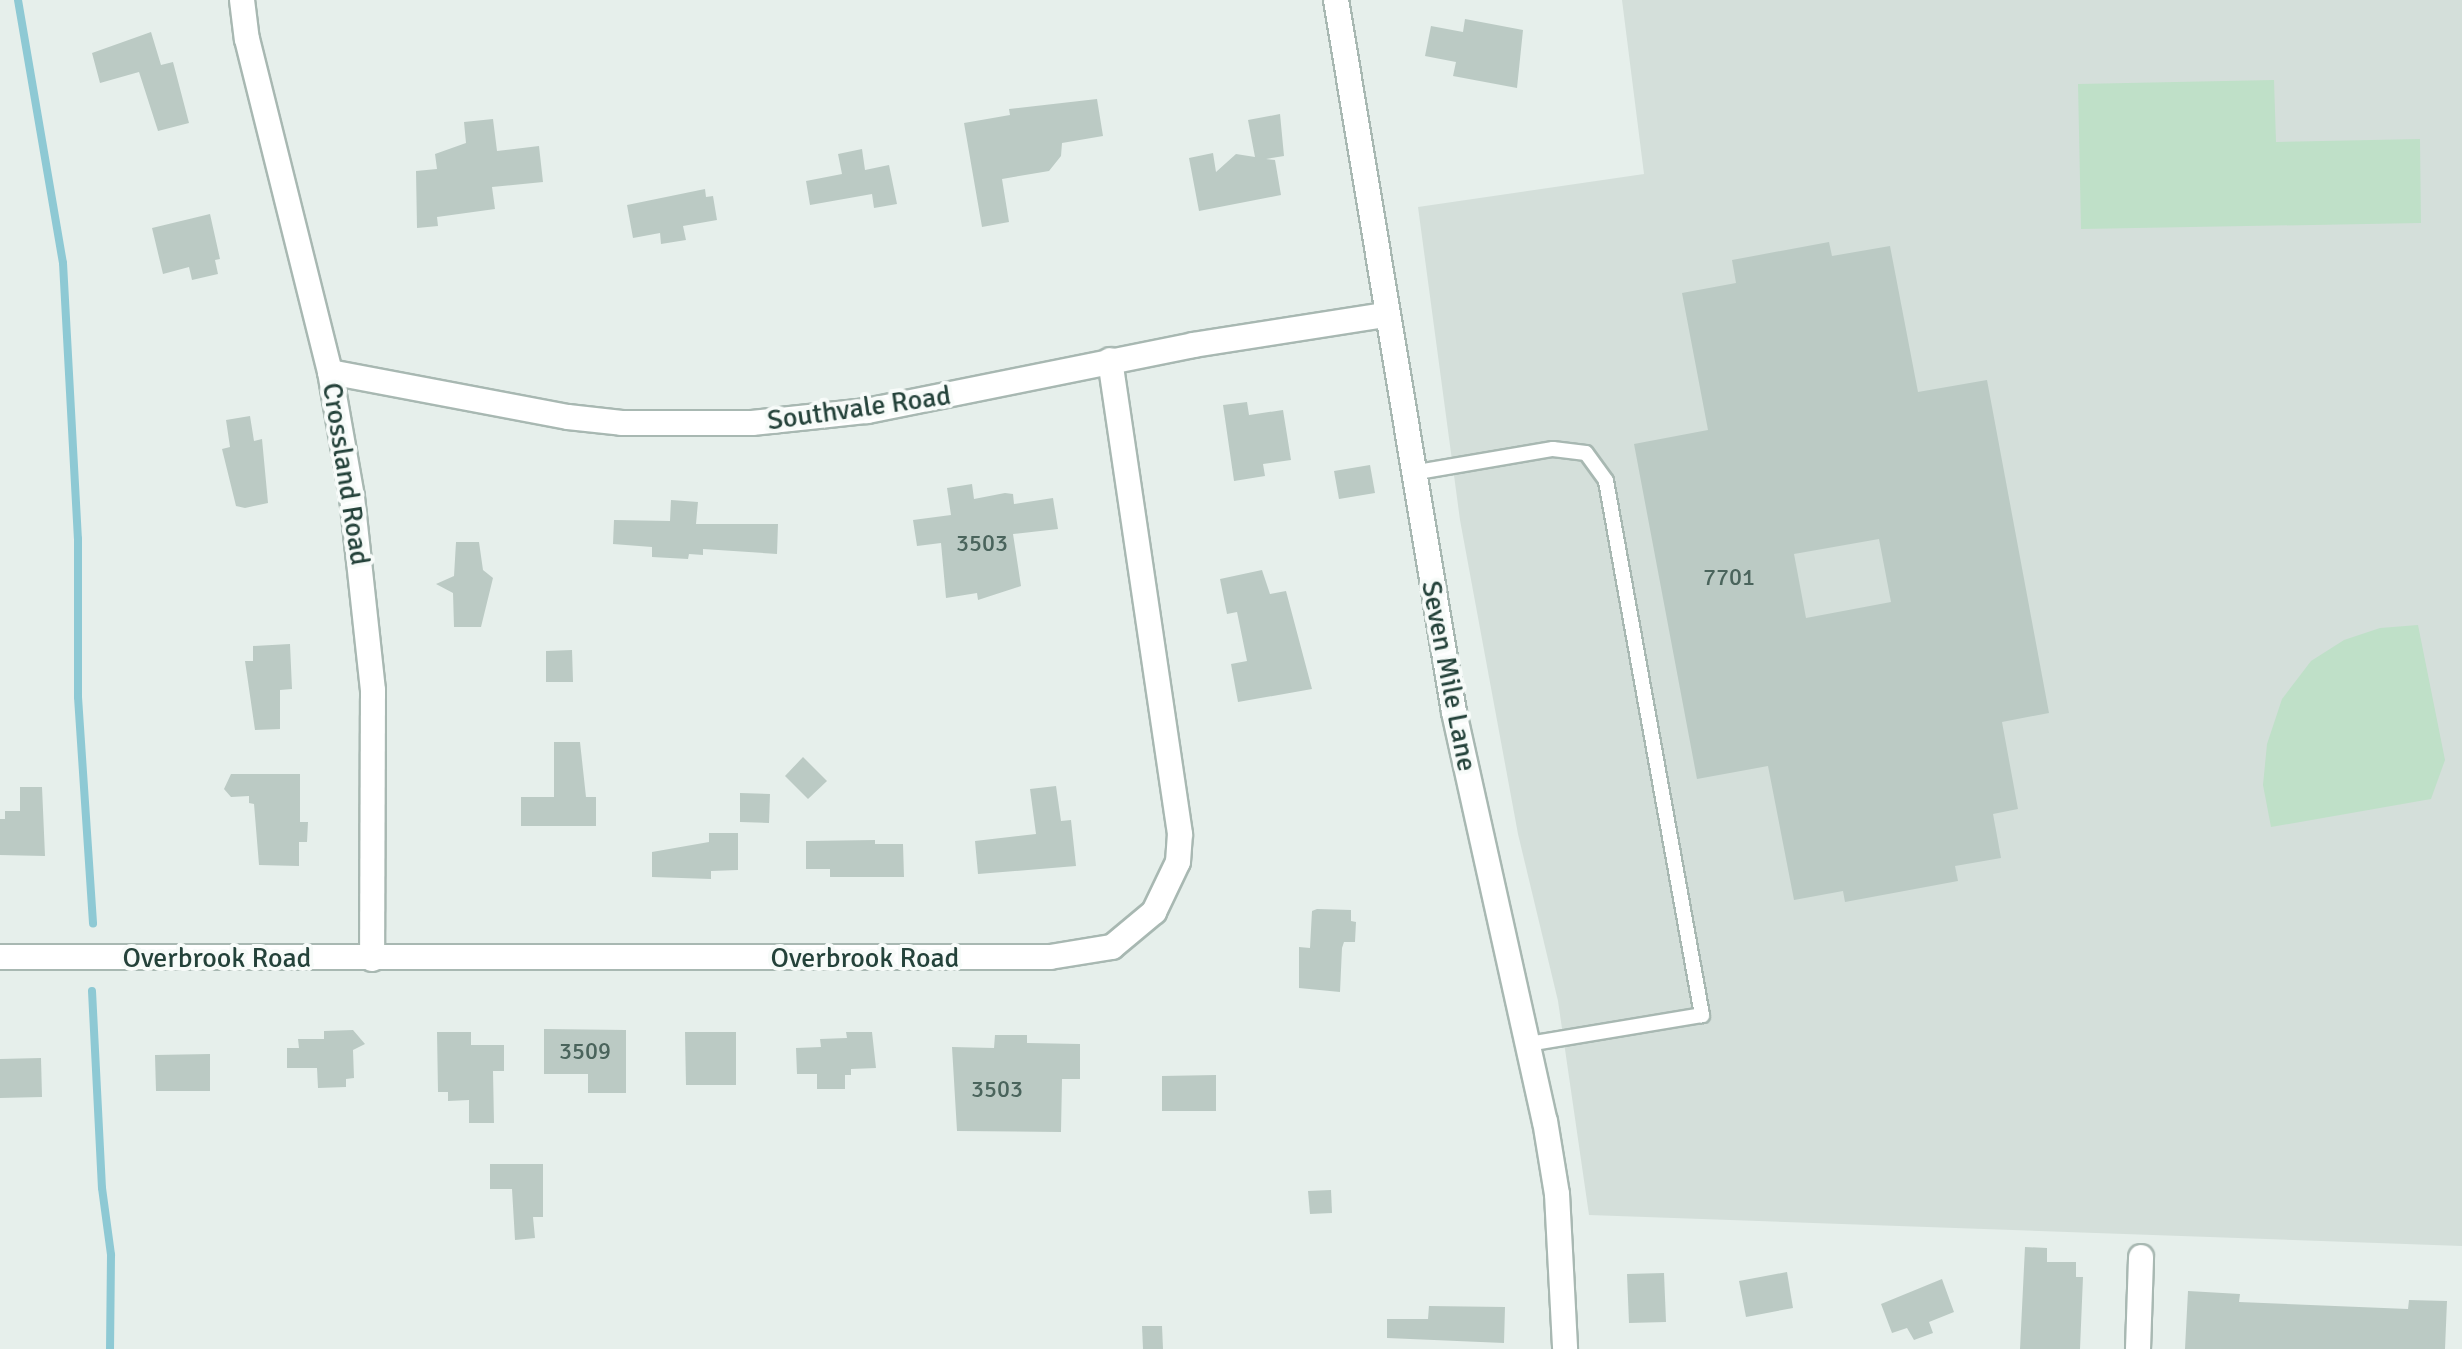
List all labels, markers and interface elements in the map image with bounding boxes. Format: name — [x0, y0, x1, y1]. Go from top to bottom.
street label: Southvale Road — [765, 378, 953, 438]
street label: Crossland Road — [315, 380, 377, 568]
house number: 3503 — [956, 530, 1008, 558]
house number: 7701 — [1703, 564, 1755, 592]
street label: Seven Mile Lane — [1414, 578, 1484, 774]
street label: Overbrook Road — [123, 941, 311, 975]
street label: Overbrook Road — [771, 941, 959, 975]
house number: 3509 — [559, 1038, 611, 1066]
house number: 3503 — [971, 1076, 1023, 1104]

